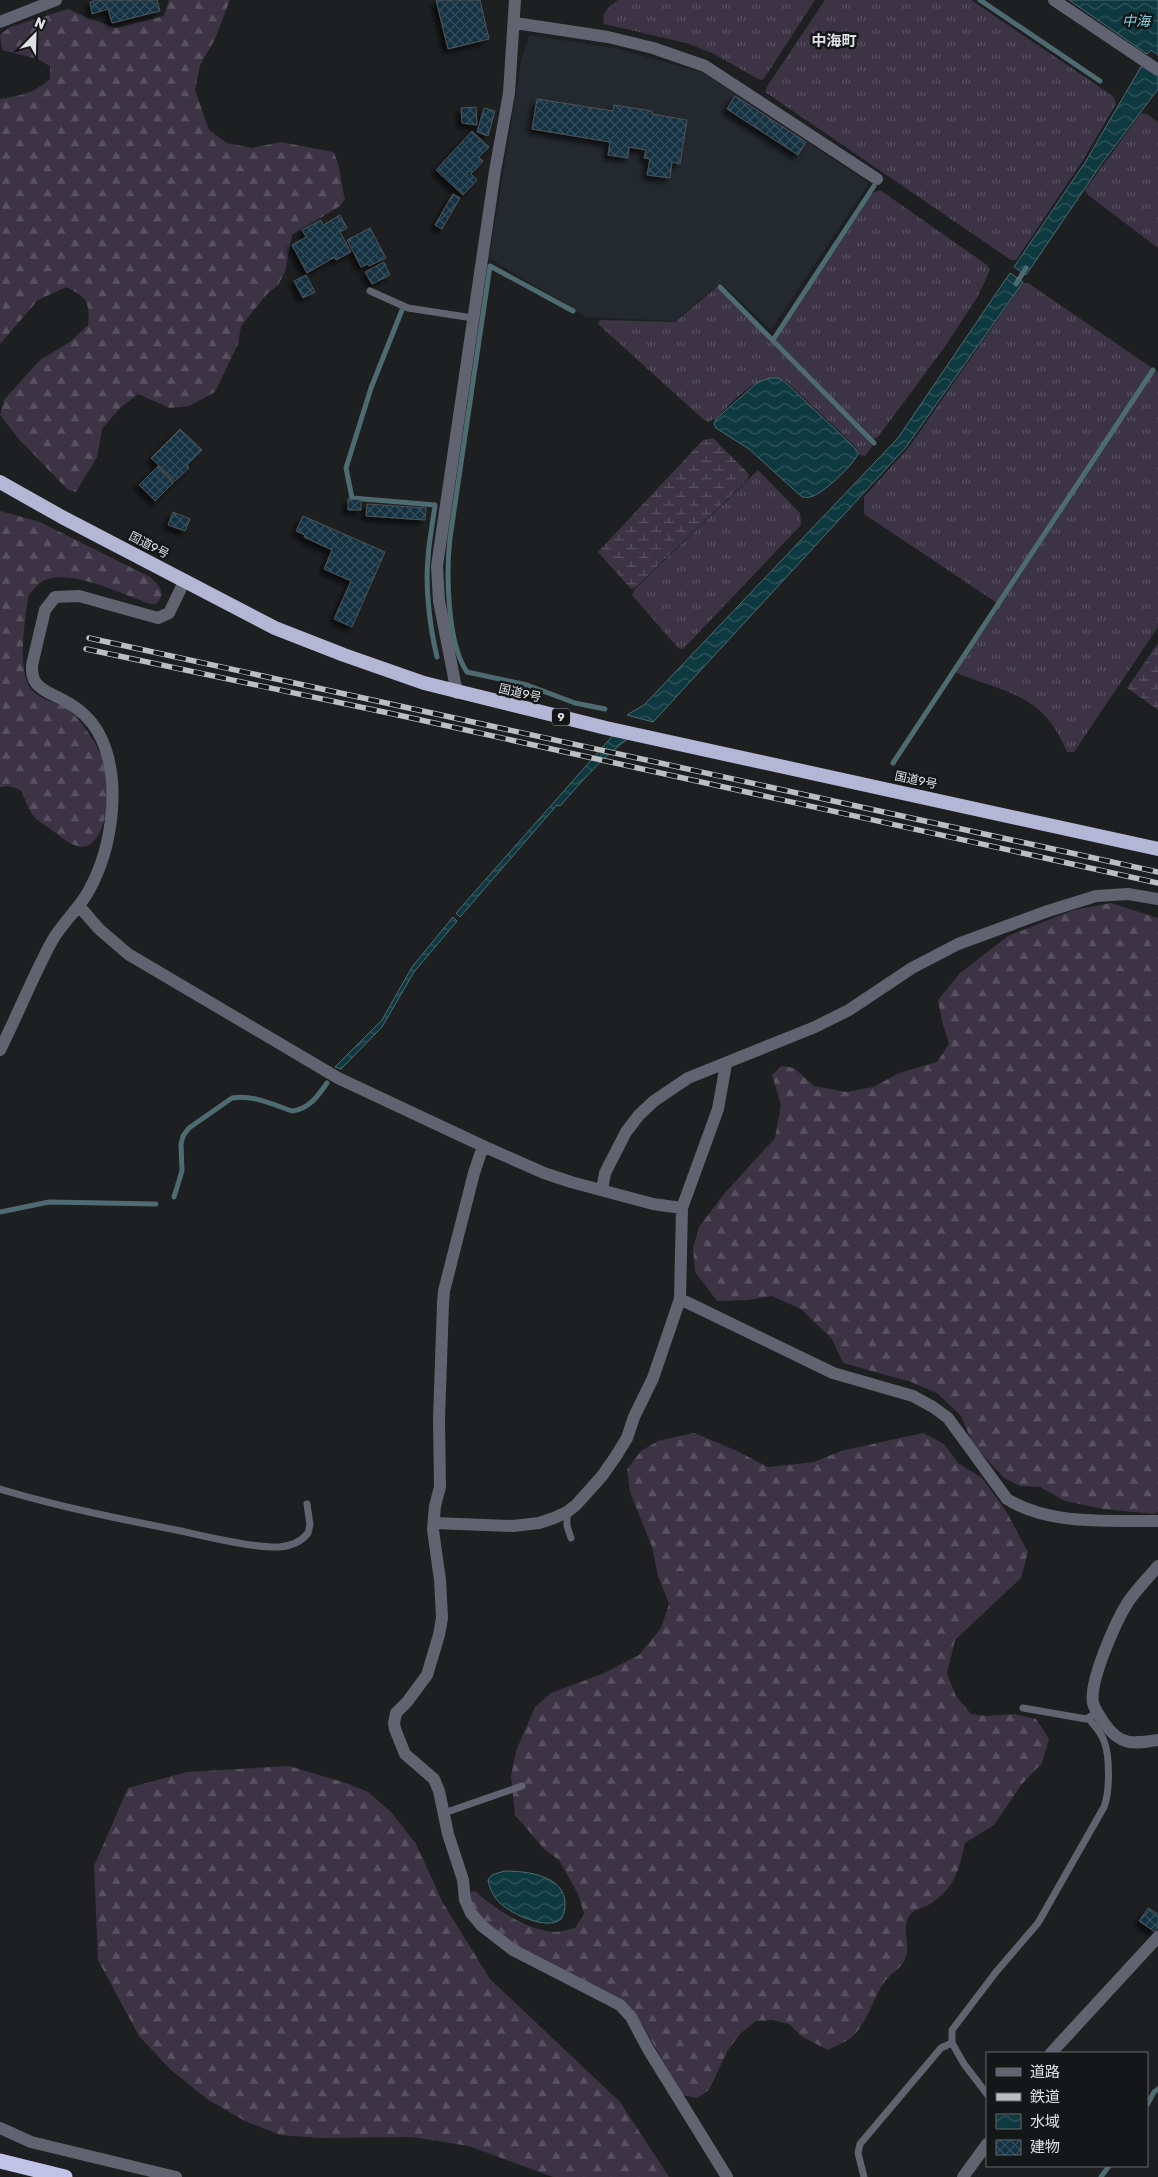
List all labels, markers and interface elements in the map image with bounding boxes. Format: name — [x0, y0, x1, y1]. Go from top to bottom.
north arrow — [10, 10, 60, 60]
water label: 中海 — [1122, 13, 1152, 30]
text: N — [32, 14, 48, 33]
district label: 中海町 — [811, 32, 857, 50]
street label: 国道9号 — [127, 529, 171, 561]
street label: 国道9号 — [497, 681, 543, 705]
road number: 9 — [552, 709, 570, 726]
street label: 国道9号 — [893, 769, 939, 791]
legend — [986, 2052, 1148, 2167]
text: 道路 — [1030, 2063, 1060, 2081]
text: 鉄道 — [1030, 2088, 1060, 2106]
text: 水域 — [1030, 2113, 1060, 2131]
text: 建物 — [1030, 2138, 1060, 2156]

